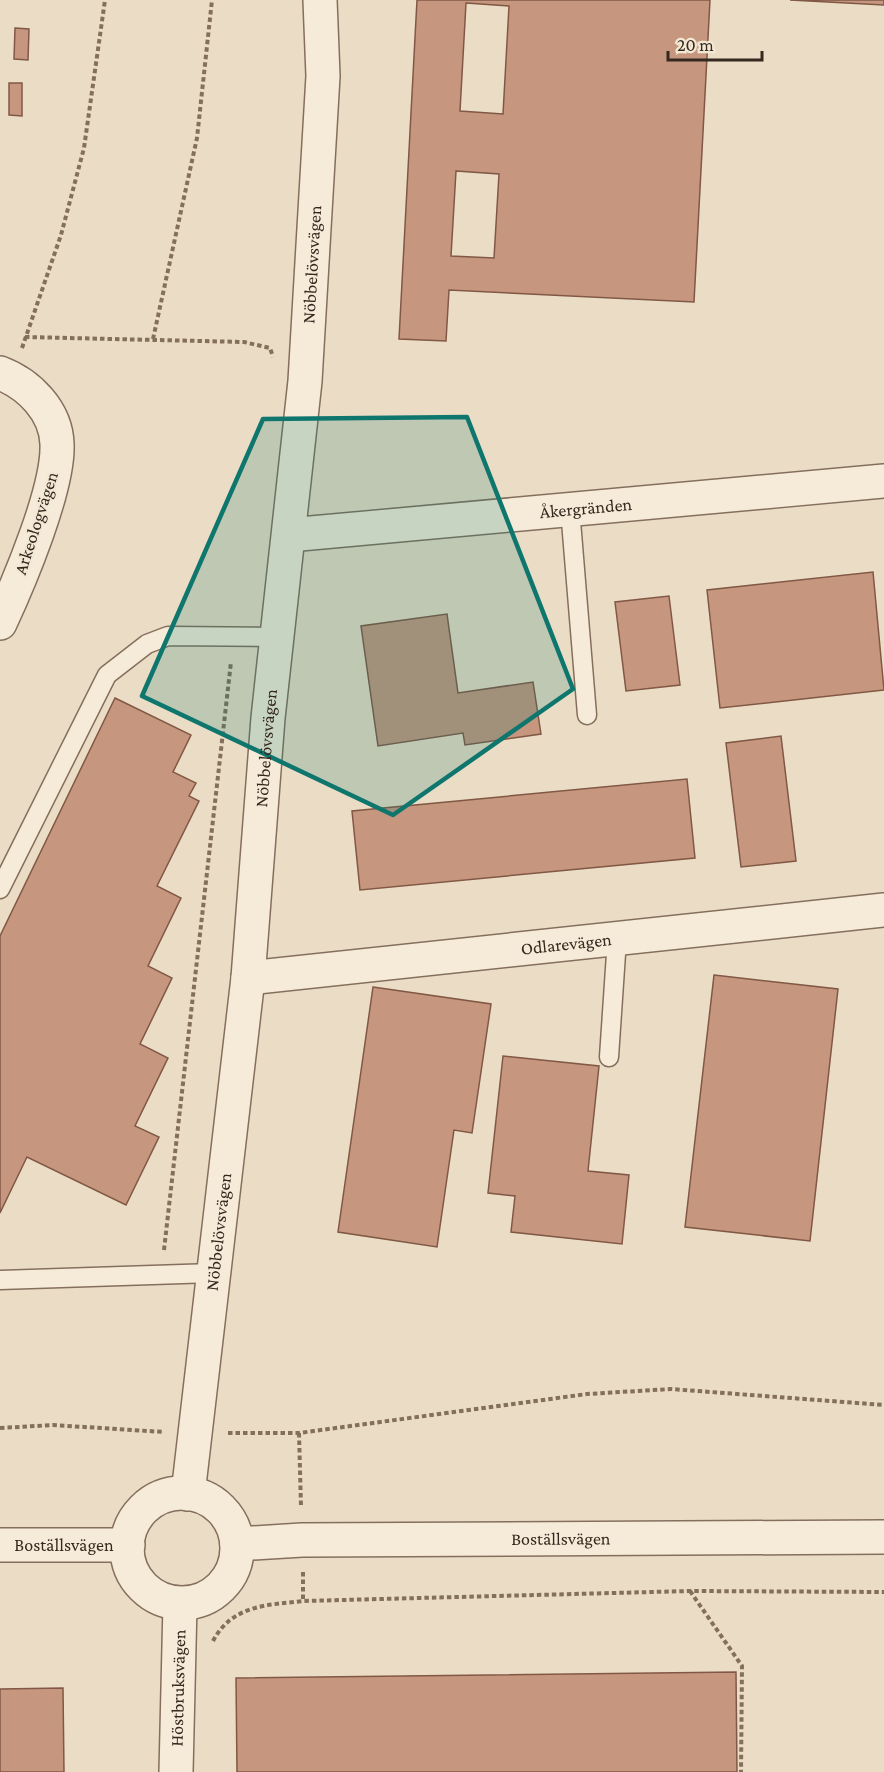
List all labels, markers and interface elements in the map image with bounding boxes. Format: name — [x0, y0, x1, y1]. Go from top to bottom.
scale bar — [668, 24, 762, 62]
text: 20 m — [677, 35, 714, 55]
street label: Nöbbelövsvägen — [298, 204, 325, 324]
street label: Arkeologvägen — [10, 469, 62, 577]
street label: Åkergränden — [539, 494, 633, 522]
street label: Nöbbelövsvägen — [251, 688, 281, 808]
street label: Odlarevägen — [520, 929, 613, 959]
street label: Nöbbelövsvägen — [202, 1171, 235, 1292]
street label: Boställsvägen — [511, 1528, 611, 1549]
street label: Boställsvägen — [14, 1535, 114, 1555]
street label: Höstbruksvägen — [167, 1629, 189, 1747]

